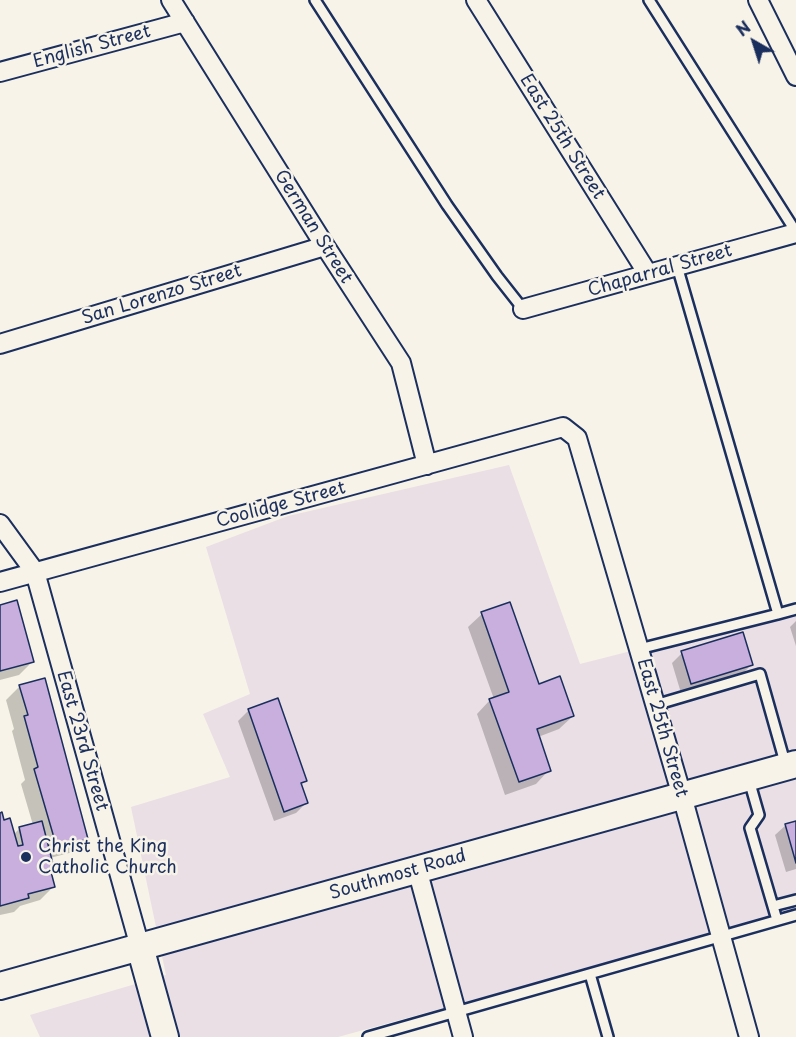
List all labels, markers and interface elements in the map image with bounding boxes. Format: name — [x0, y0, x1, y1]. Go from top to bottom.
north arrow — [724, 12, 784, 72]
text: N — [730, 15, 755, 41]
street label: English Street — [31, 21, 153, 73]
street label: East 25th Street — [515, 70, 609, 204]
street label: German Street — [269, 166, 357, 288]
street label: Chaparral Street — [585, 240, 735, 302]
street label: San Lorenzo Street — [79, 260, 245, 330]
street label: Coolidge Street — [214, 477, 348, 533]
street label: East 25th Street — [632, 656, 692, 800]
street label: East 23rd Street — [52, 668, 112, 814]
place label: Christ the King Catholic Church — [38, 836, 177, 878]
street label: Southmost Road — [327, 845, 469, 905]
marker: Christ the King Catholic Church — [19, 850, 33, 864]

